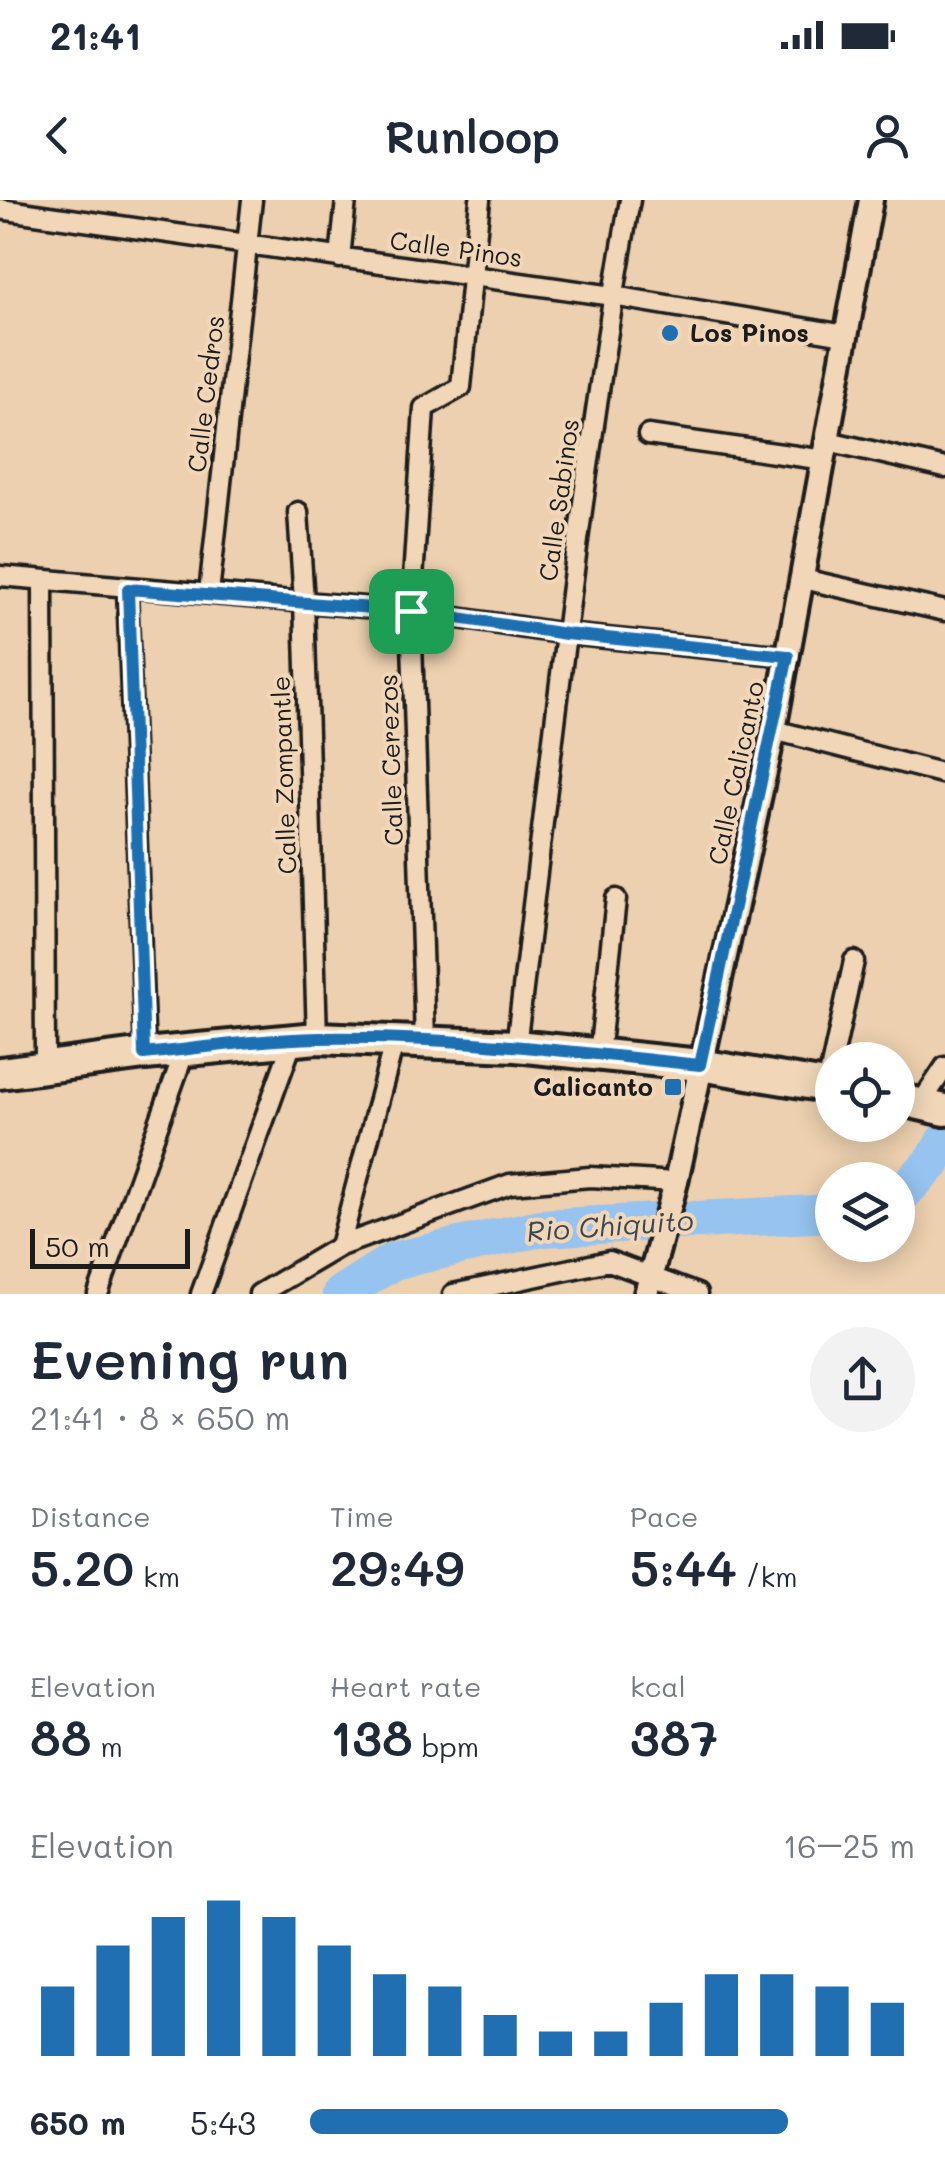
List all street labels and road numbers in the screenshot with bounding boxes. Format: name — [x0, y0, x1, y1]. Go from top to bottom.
street label: Calle Pinos — [388, 223, 524, 273]
street label: Calle Cedros — [179, 313, 231, 474]
street label: Calle Sabinos — [531, 417, 585, 583]
street label: Calle Cerezos — [371, 674, 409, 846]
street label: Calle Zompantle — [264, 675, 302, 875]
street label: Calle Calicanto — [700, 678, 770, 867]

